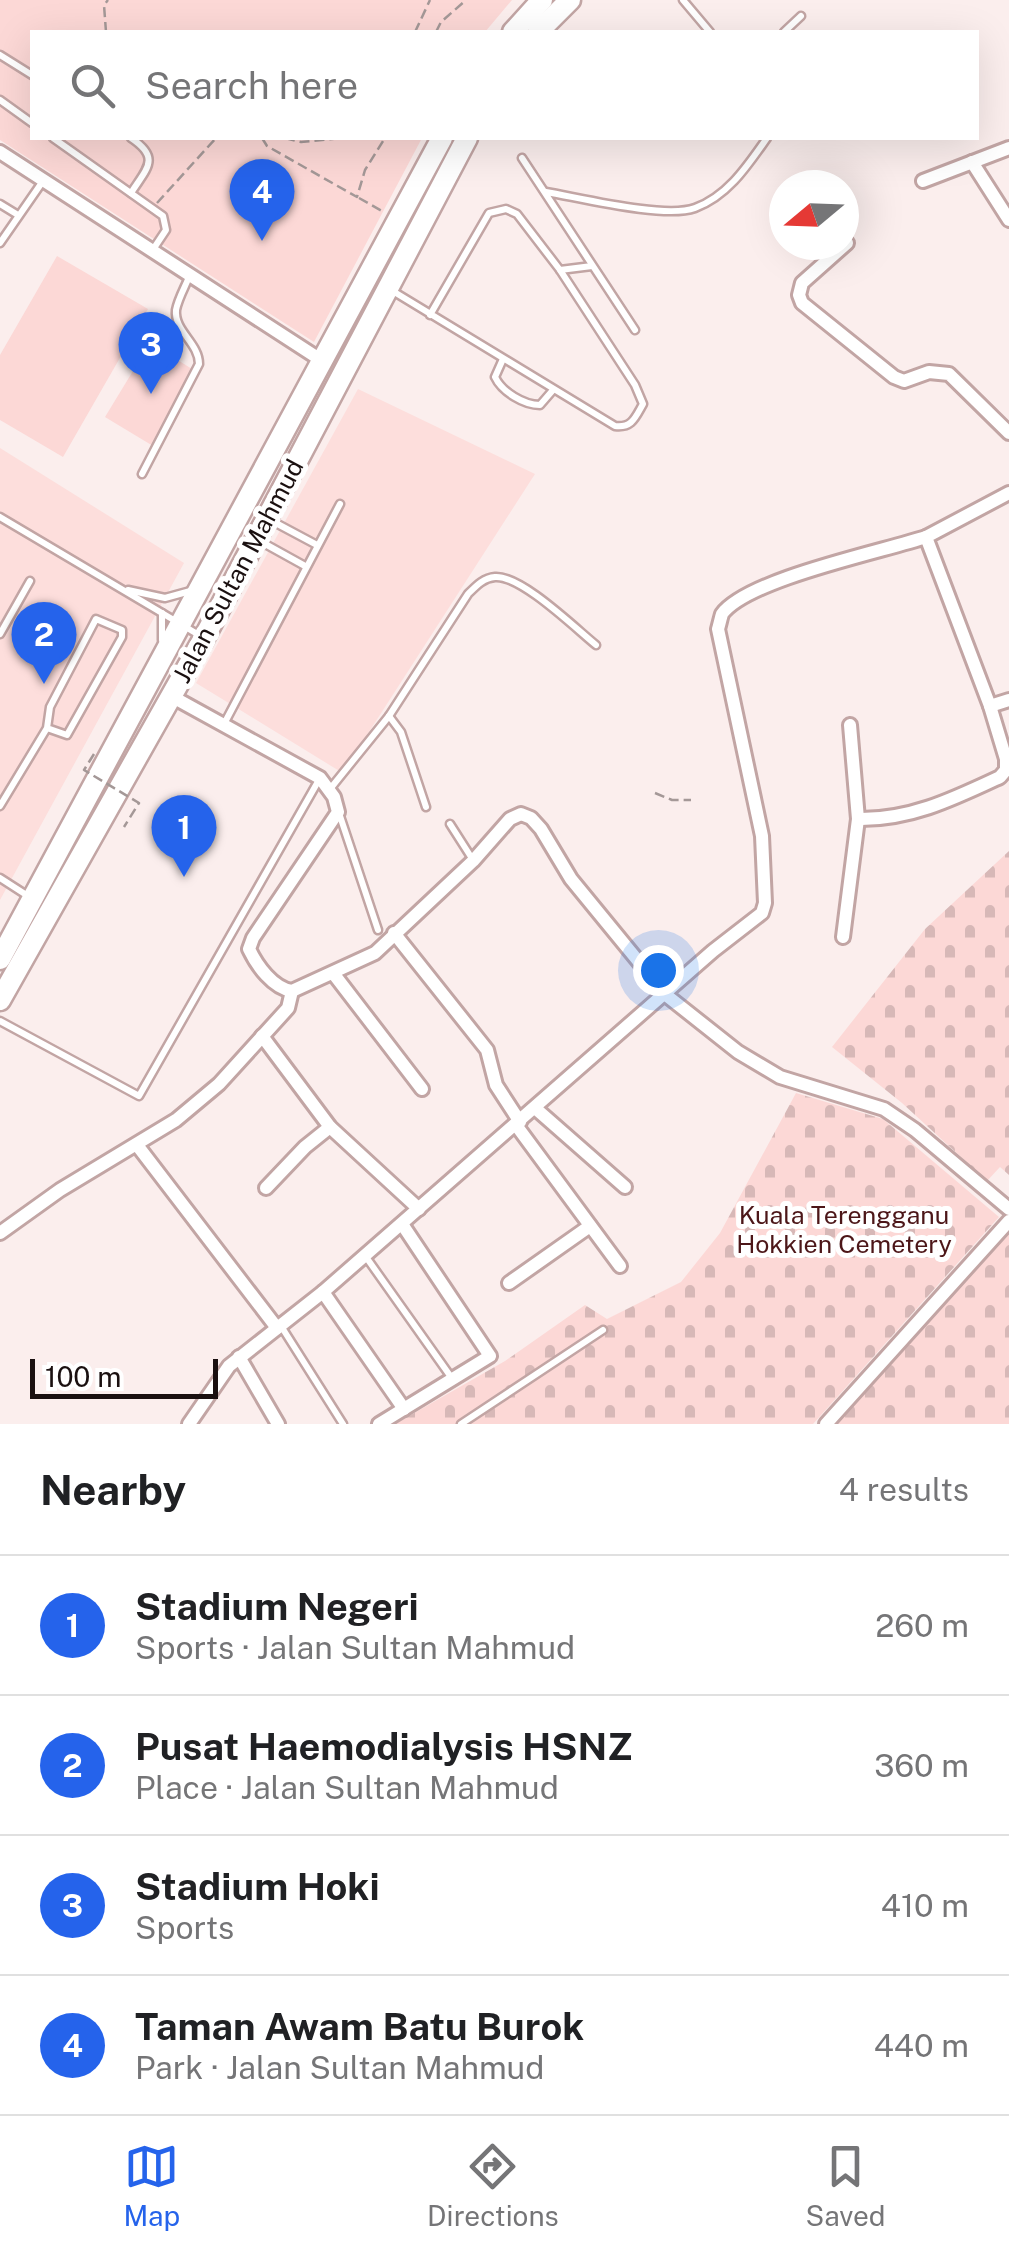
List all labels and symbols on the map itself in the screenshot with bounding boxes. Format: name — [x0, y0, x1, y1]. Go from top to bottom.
pin: 4 — [230, 158, 294, 241]
north arrow — [769, 170, 859, 260]
pin: 3 — [118, 312, 184, 394]
street label: Jalan Sultan Mahmud — [166, 454, 310, 688]
pin: 2 — [12, 602, 76, 684]
pin: 1 — [152, 794, 216, 877]
your location — [633, 945, 684, 996]
park label: Kuala Terengganu Hokkien Cemetery — [736, 1200, 952, 1259]
scale bar — [30, 1354, 218, 1398]

